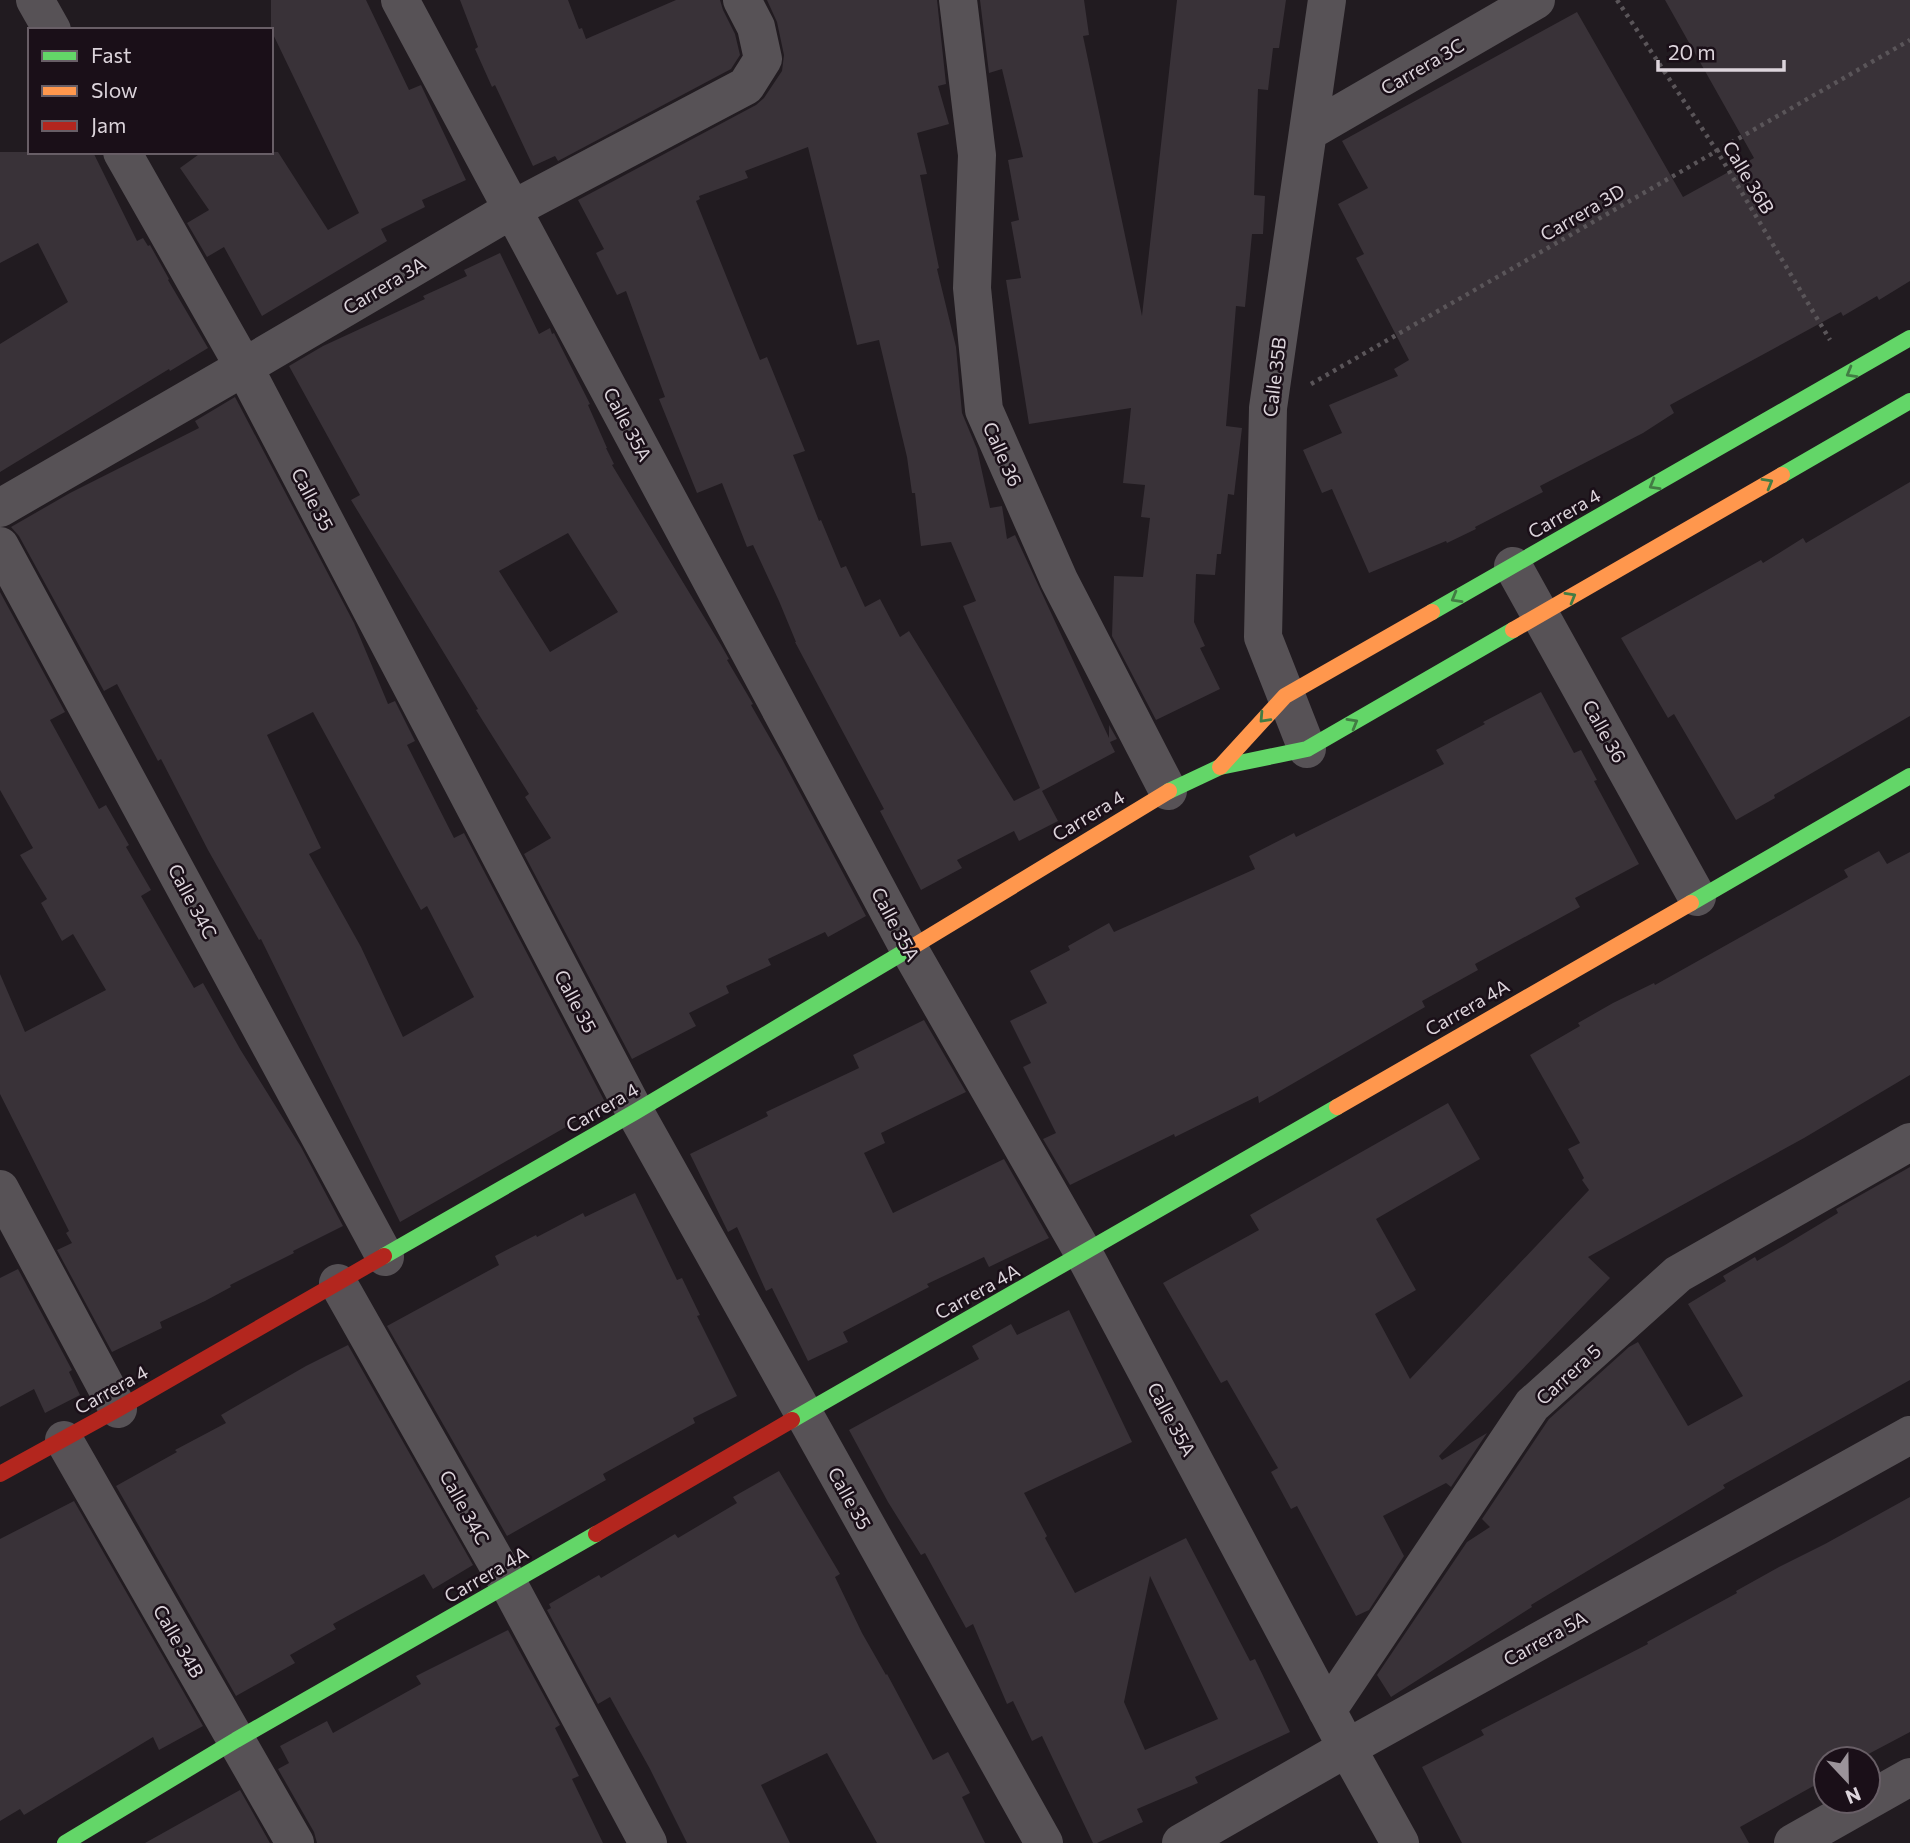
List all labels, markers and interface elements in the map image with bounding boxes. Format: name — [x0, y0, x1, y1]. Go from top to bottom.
legend — [28, 28, 273, 154]
scale bar — [1658, 28, 1784, 72]
street label: Carrera 3C — [1376, 33, 1468, 99]
text: 20 m — [1668, 39, 1716, 64]
text: Fast — [91, 42, 132, 67]
text: Slow — [91, 77, 138, 102]
text: Jam — [91, 112, 126, 137]
street label: Calle 36B — [1718, 136, 1780, 218]
street label: Carrera 3D — [1536, 179, 1628, 245]
street label: Carrera 3A — [339, 251, 429, 319]
street label: Calle 35B — [1258, 336, 1290, 418]
one-way arrow — [1846, 364, 1859, 377]
street label: Calle 35A — [599, 383, 657, 465]
street label: Calle 36 — [979, 418, 1027, 490]
street label: Calle 35 — [287, 464, 339, 534]
one-way arrow — [1648, 477, 1661, 490]
one-way arrow — [1761, 478, 1773, 491]
street label: Carrera 4 — [1524, 483, 1604, 543]
one-way arrow — [1451, 590, 1463, 603]
one-way arrow — [1564, 592, 1576, 605]
street label: Calle 36 — [1578, 695, 1632, 767]
one-way arrow — [1260, 710, 1273, 723]
one-way arrow — [1345, 718, 1358, 731]
street label: Carrera 4 — [1048, 784, 1128, 846]
street label: Calle 34C — [164, 860, 222, 942]
street label: Calle 35A — [867, 883, 925, 965]
street label: Calle 35 — [550, 966, 602, 1036]
street label: Carrera 4A — [1421, 974, 1513, 1040]
street label: Carrera 4 — [562, 1077, 642, 1137]
street label: Carrera 4A — [931, 1258, 1023, 1324]
street label: Carrera 5 — [1531, 1339, 1605, 1409]
street label: Carrera 4 — [70, 1359, 152, 1419]
street label: Calle 35A — [1143, 1378, 1201, 1460]
street label: Calle 35 — [823, 1463, 877, 1533]
street label: Calle 34C — [435, 1466, 495, 1548]
street label: Carrera 4A — [440, 1541, 532, 1607]
street label: Calle 34B — [149, 1600, 209, 1682]
street label: Carrera 5A — [1499, 1606, 1591, 1670]
north arrow — [1812, 1745, 1882, 1815]
text: N — [1843, 1783, 1864, 1810]

